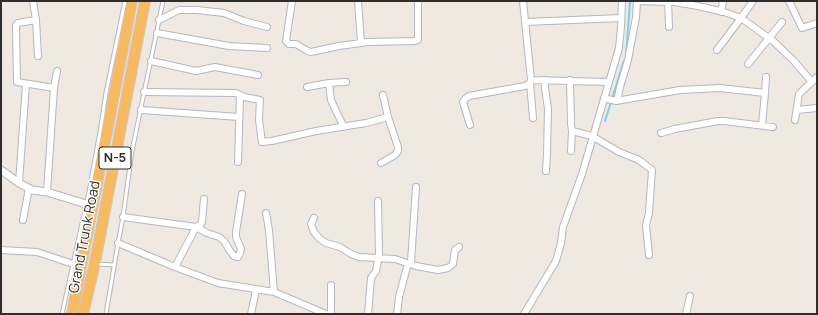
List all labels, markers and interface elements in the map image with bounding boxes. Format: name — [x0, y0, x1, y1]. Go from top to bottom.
road number: N-5 — [99, 147, 131, 169]
street label: Grand Trunk Road — [66, 179, 104, 295]

